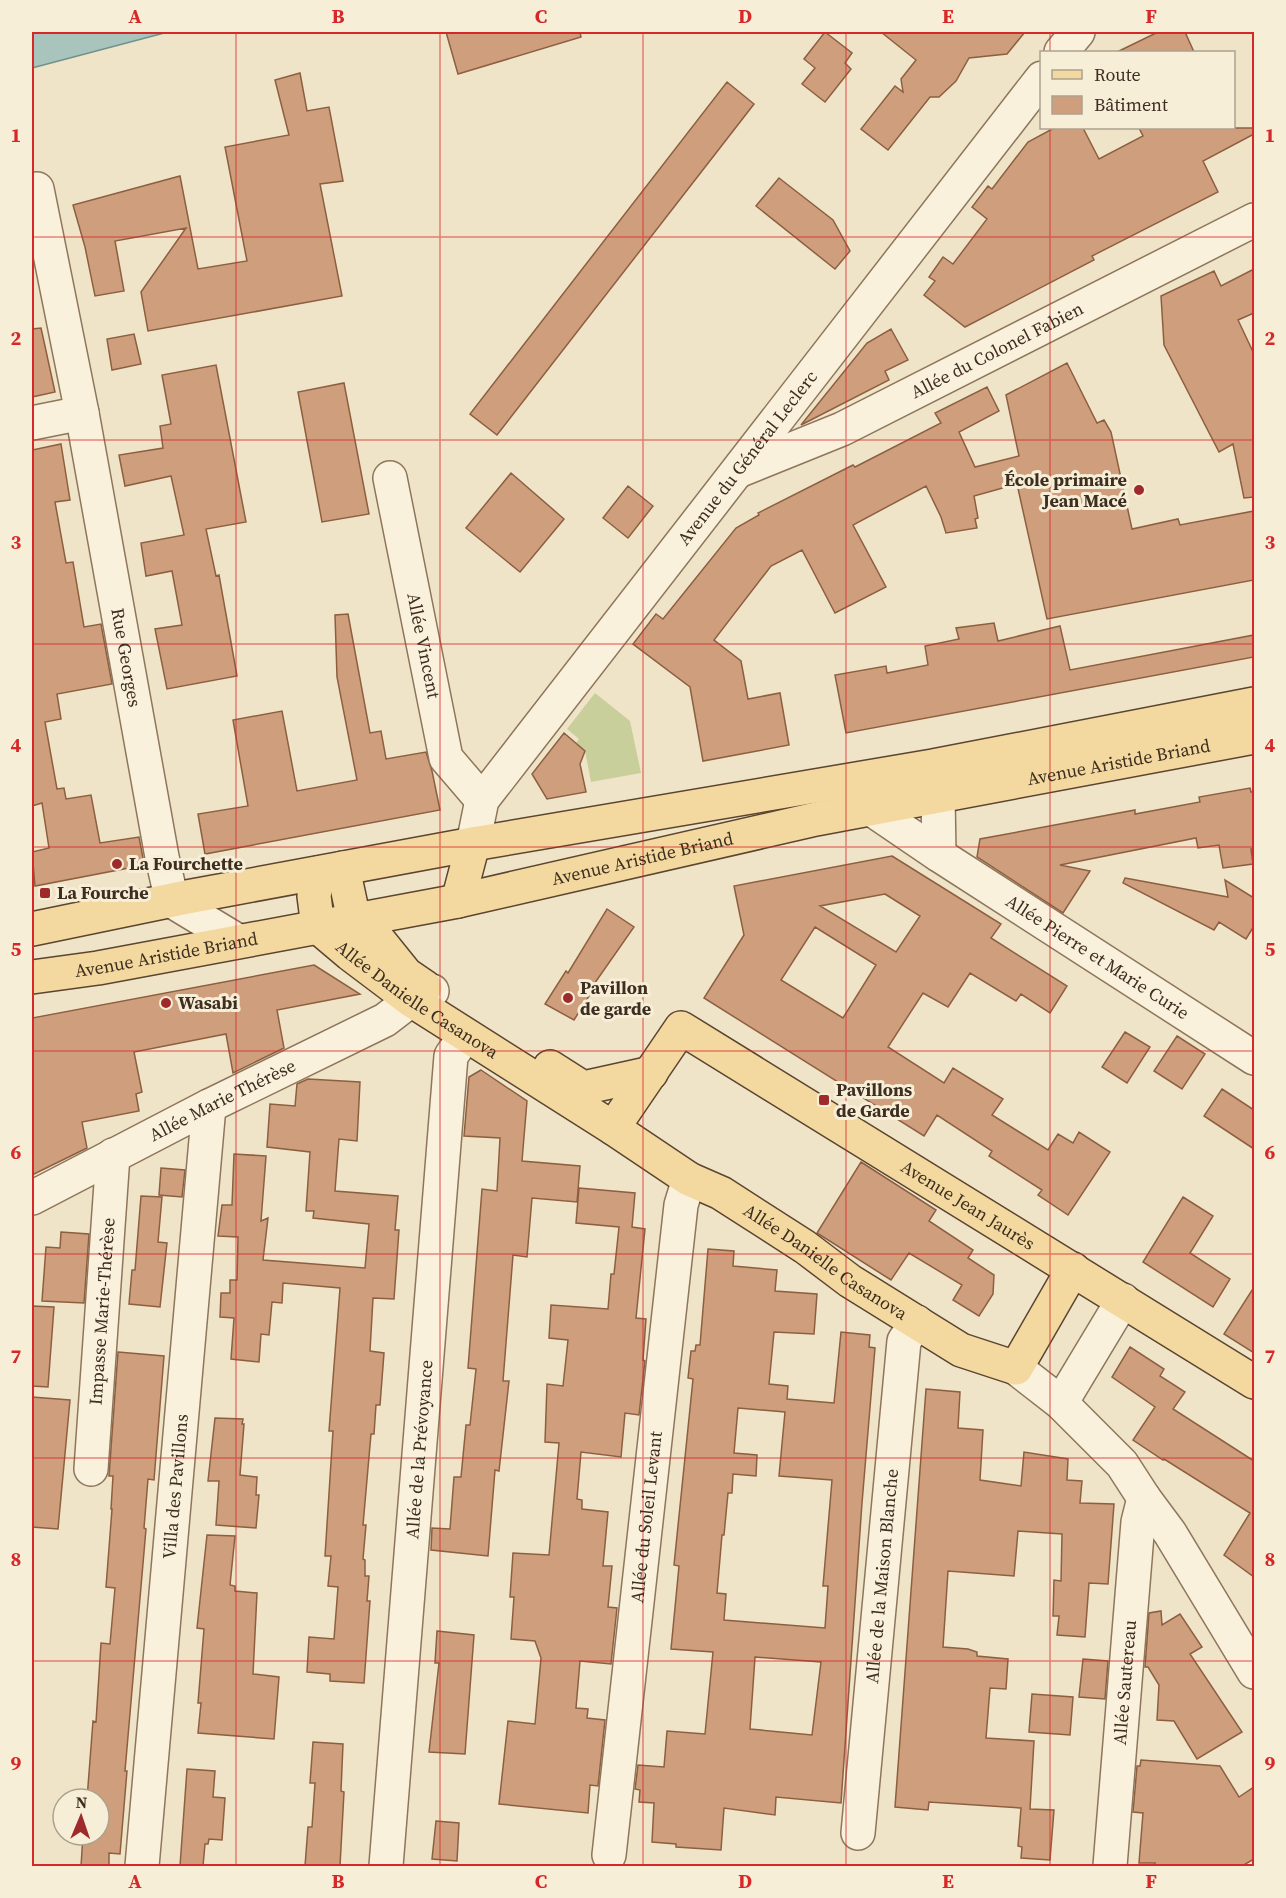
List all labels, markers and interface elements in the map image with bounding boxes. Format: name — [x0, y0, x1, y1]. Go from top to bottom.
text: A — [128, 2, 142, 30]
text: B — [331, 2, 345, 30]
text: C — [535, 2, 547, 30]
text: D — [738, 2, 752, 30]
text: E — [942, 2, 954, 30]
text: F — [1145, 2, 1157, 30]
legend — [1040, 51, 1235, 129]
text: Route — [1094, 62, 1141, 87]
text: Bâtiment — [1094, 92, 1168, 117]
text: 1 — [11, 121, 21, 149]
text: 1 — [1265, 121, 1275, 149]
street label: Allée du Colonel Fabien — [906, 296, 1088, 404]
text: 2 — [11, 324, 22, 352]
text: 2 — [1265, 324, 1276, 352]
street label: Avenue du Général Leclerc — [671, 365, 823, 550]
place label: École primaire Jean Macé — [1004, 467, 1127, 513]
marker: École primaire Jean Macé — [1132, 483, 1146, 497]
text: 3 — [11, 528, 22, 556]
text: 3 — [1265, 528, 1276, 556]
street label: Allée Vincent — [401, 591, 447, 701]
street label: Rue Georges — [105, 606, 148, 709]
text: 4 — [11, 731, 22, 759]
text: 4 — [1265, 731, 1276, 759]
street label: Avenue Aristide Briand — [1025, 732, 1212, 791]
street label: Avenue Aristide Briand — [549, 825, 736, 891]
place label: La Fourchette — [129, 851, 243, 876]
marker: La Fourchette — [110, 857, 124, 871]
place label: La Fourche — [57, 880, 149, 905]
marker: La Fourche — [38, 886, 52, 900]
street label: Allée Pierre et Marie Curie — [1001, 888, 1194, 1025]
street label: Avenue Aristide Briand — [73, 926, 260, 983]
street label: Allée Danielle Casanova — [331, 934, 504, 1065]
text: 5 — [11, 935, 22, 963]
text: 5 — [1265, 935, 1276, 963]
place label: Pavillon de garde — [580, 975, 651, 1021]
place label: Wasabi — [178, 990, 238, 1015]
marker: Pavillon de garde — [561, 991, 575, 1005]
marker: Wasabi — [159, 996, 173, 1010]
street label: Allée Marie Thérèse — [145, 1053, 300, 1147]
place label: Pavillons de Garde — [836, 1077, 912, 1123]
marker: Pavillons de Garde — [817, 1093, 831, 1107]
text: 6 — [11, 1138, 22, 1166]
text: 6 — [1265, 1138, 1276, 1166]
street label: Avenue Jean Jaurès — [896, 1154, 1040, 1256]
street label: Allée Danielle Casanova — [739, 1198, 913, 1326]
street label: Impasse Marie-Thérèse — [83, 1217, 121, 1406]
text: 7 — [11, 1342, 22, 1370]
text: 7 — [1265, 1342, 1276, 1370]
street label: Allée de la Prévoyance — [399, 1359, 439, 1540]
street label: Villa des Pavillons — [156, 1413, 194, 1560]
street label: Allée du Soleil Levant — [624, 1430, 668, 1604]
street label: Allée de la Maison Blanche — [859, 1468, 904, 1685]
text: 8 — [11, 1545, 21, 1573]
text: 8 — [1265, 1545, 1275, 1573]
street label: Allée Sautereau — [1107, 1619, 1142, 1746]
text: 9 — [11, 1749, 22, 1777]
text: 9 — [1265, 1749, 1276, 1777]
north arrow — [51, 1787, 111, 1847]
text: N — [75, 1791, 88, 1813]
text: A — [128, 1867, 142, 1895]
text: B — [331, 1867, 345, 1895]
text: C — [535, 1867, 547, 1895]
text: D — [738, 1867, 752, 1895]
text: E — [942, 1867, 954, 1895]
text: F — [1145, 1867, 1157, 1895]

